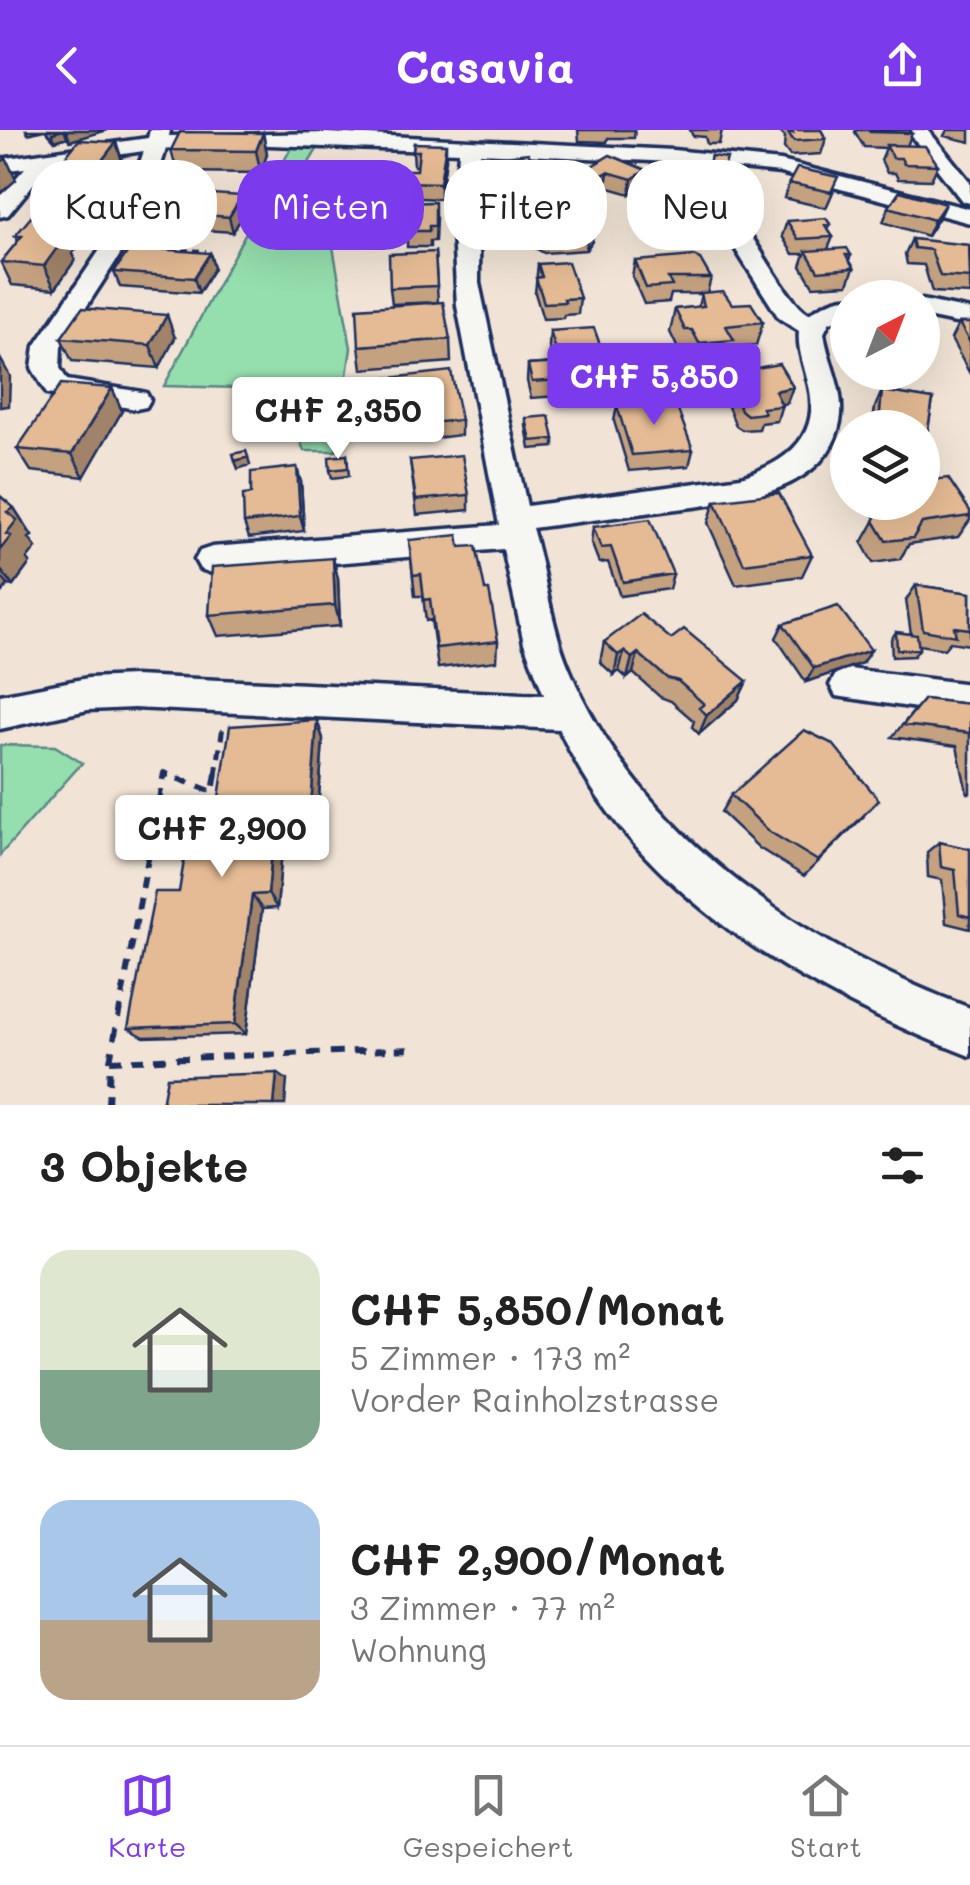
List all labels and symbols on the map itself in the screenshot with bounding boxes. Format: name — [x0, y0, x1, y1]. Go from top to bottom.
north arrow — [830, 280, 940, 390]
pin: CHF 5,850 — [540, 343, 768, 428]
pin: CHF 2,350 — [224, 377, 452, 462]
pin: CHF 2,900 — [108, 795, 336, 880]

